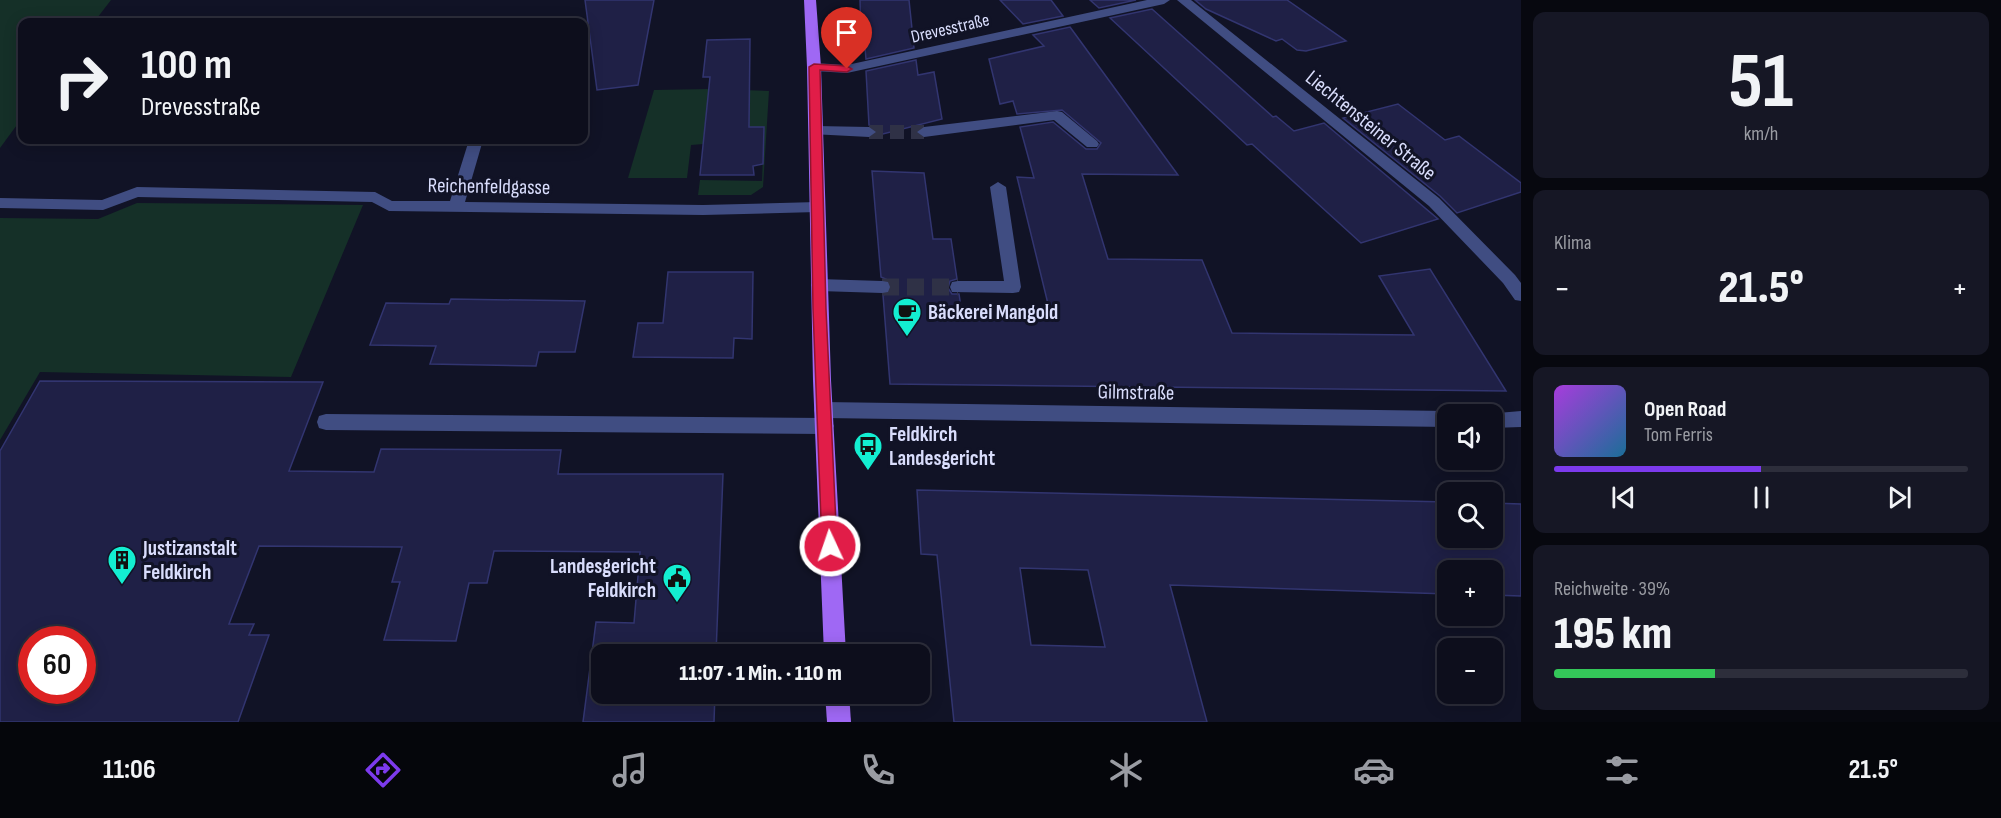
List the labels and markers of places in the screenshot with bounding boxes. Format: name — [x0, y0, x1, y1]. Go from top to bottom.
pin — [821, 7, 872, 69]
cafe icon: Bäckerei Mangold — [891, 296, 923, 338]
place label: Bäckerei Mangold — [928, 300, 1058, 325]
place label: Feldkirch Landesgericht — [889, 422, 995, 471]
bus stop icon: Feldkirch Landesgericht — [852, 430, 884, 472]
place label: Justizanstalt Feldkirch — [142, 536, 237, 585]
building icon: Justizanstalt Feldkirch — [106, 544, 138, 586]
place label: Landesgericht Feldkirch — [550, 554, 656, 603]
public building icon: Landesgericht Feldkirch — [661, 562, 693, 604]

